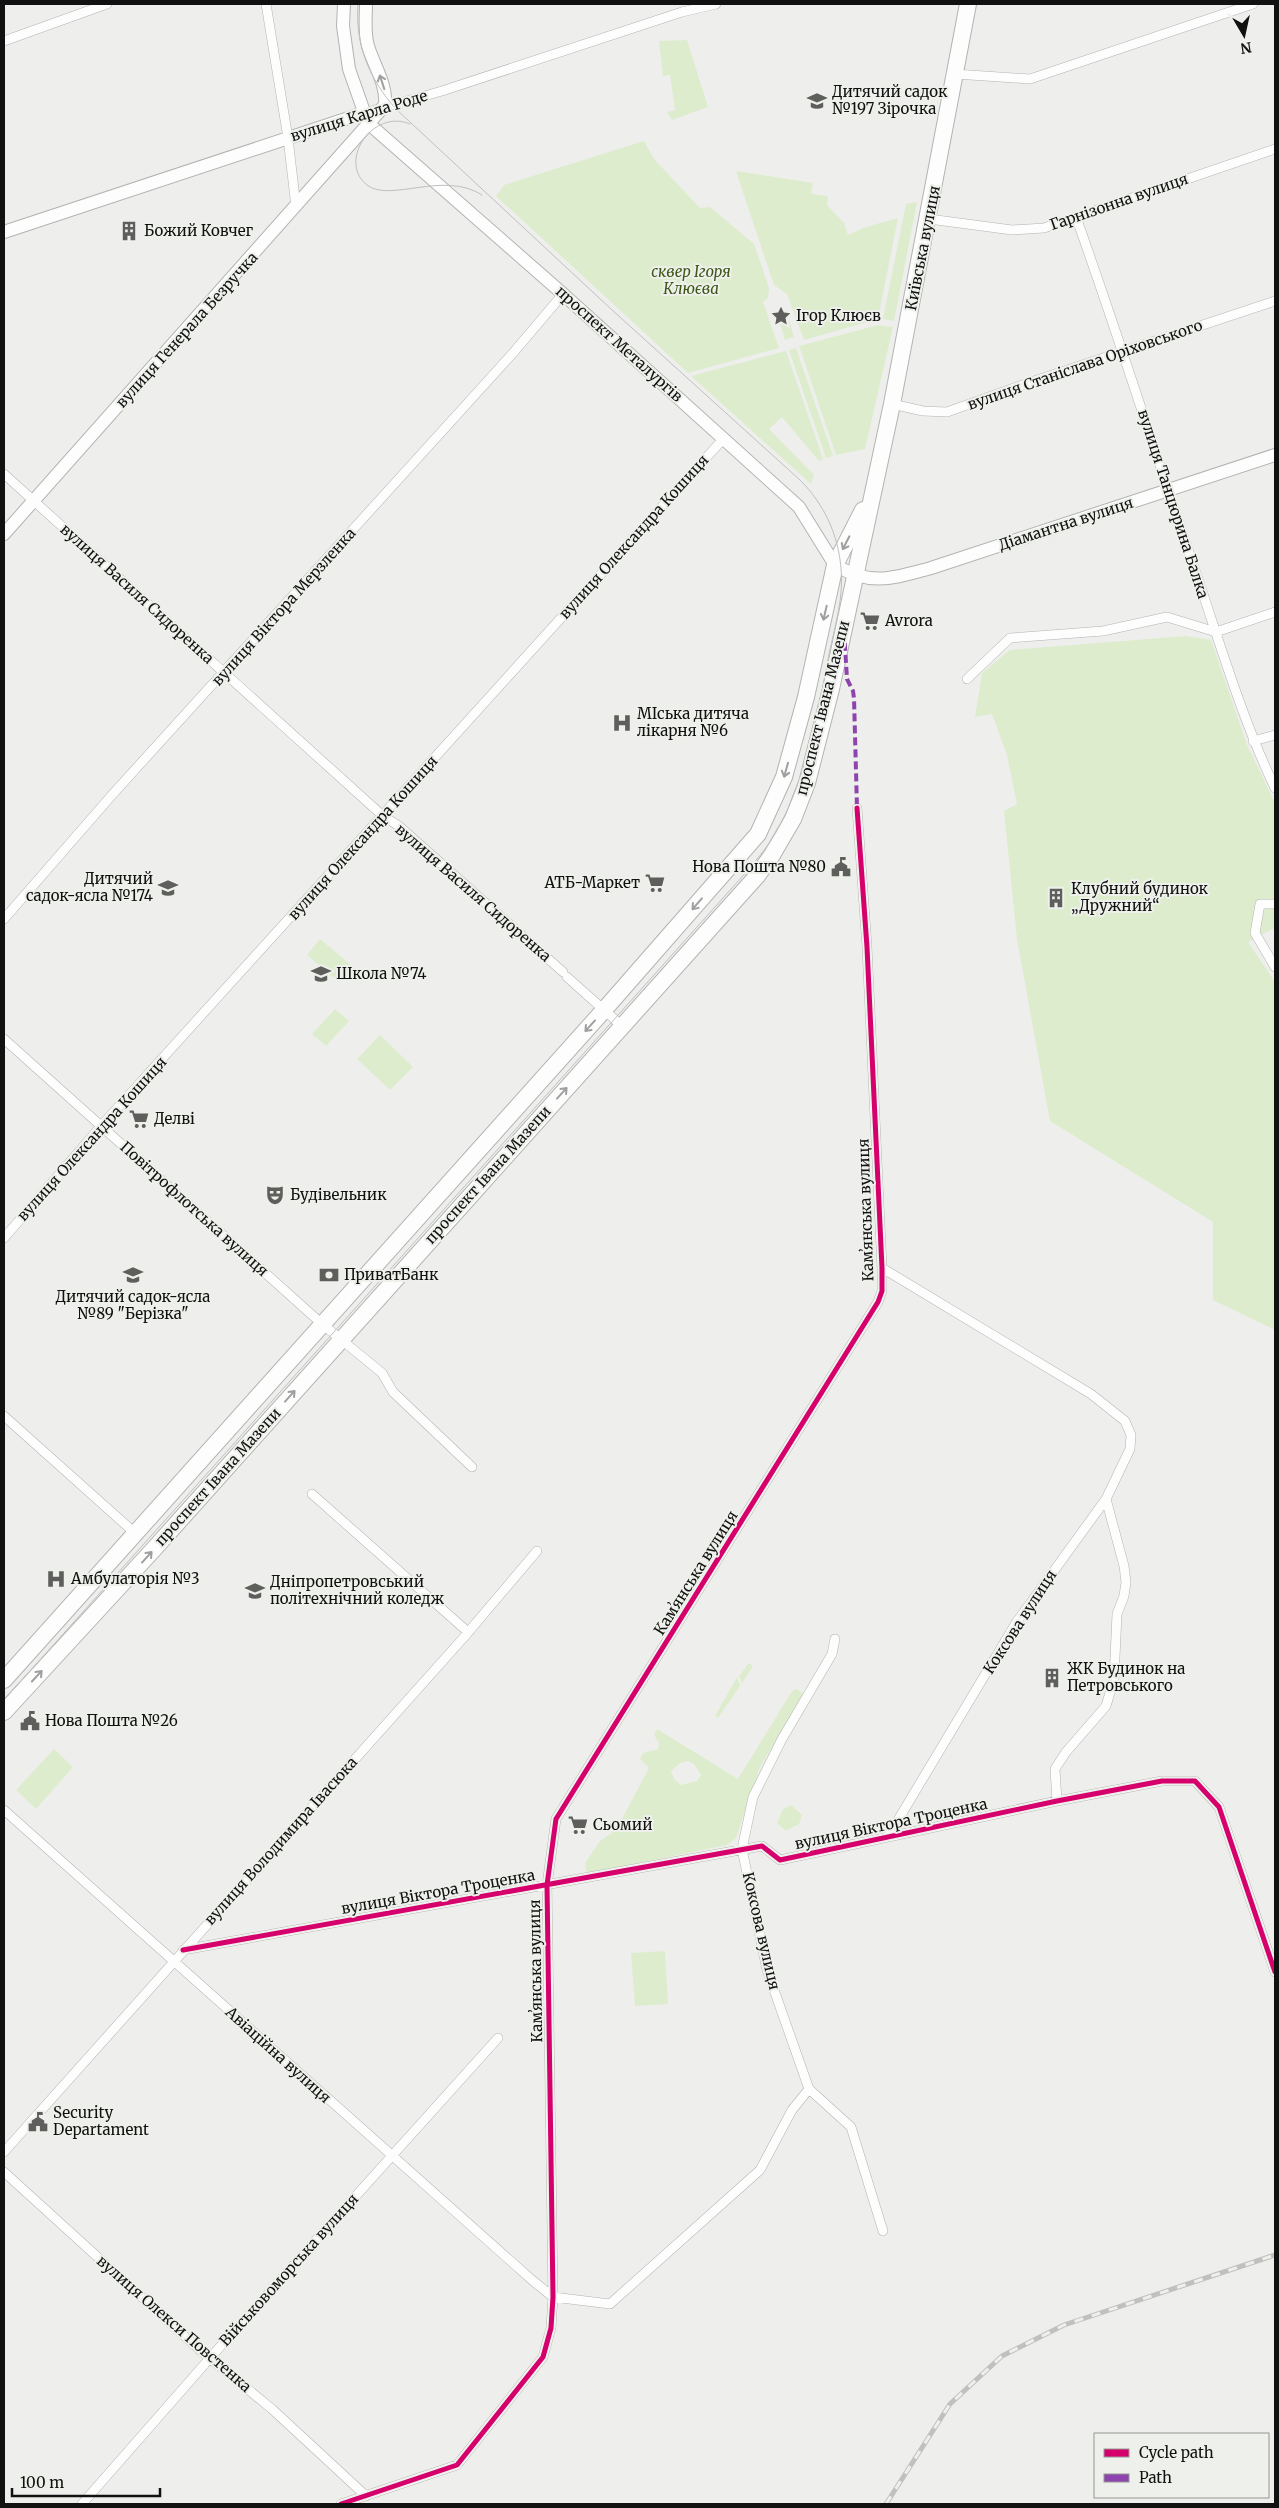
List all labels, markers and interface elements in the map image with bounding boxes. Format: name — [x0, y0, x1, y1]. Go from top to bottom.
north arrow — [1219, 10, 1269, 60]
text: N — [1239, 38, 1253, 58]
one-way arrow — [376, 75, 386, 91]
place label: Дитячий садок №197 Зірочка — [832, 82, 948, 118]
street label: вулиця Карла Роде — [288, 86, 430, 145]
school or university icon: Дитячий садок №197 Зірочка — [806, 90, 828, 112]
street label: Гарнізонна вулиця — [1047, 169, 1191, 234]
street label: Київська вулиця — [901, 184, 944, 312]
building icon: Божий Ковчег — [118, 220, 140, 242]
place label: Божий Ковчег — [144, 221, 253, 240]
street label: вулиця Генерала Безручка — [112, 248, 262, 411]
park label: сквер Ігоря Клюєва — [651, 262, 731, 298]
street label: проспект Металургів — [552, 282, 687, 406]
place icon: Ігор Клюєв — [770, 305, 792, 327]
place label: Ігор Клюєв — [796, 306, 881, 325]
street label: вулиця Станіслава Оріховського — [965, 315, 1205, 414]
street label: вулиця Танцюрина Балка — [1134, 407, 1213, 601]
street label: вулиця Олександра Кошиця — [555, 451, 712, 623]
street label: Діамантна вулиця — [996, 493, 1136, 554]
street label: вулиця Василя Сидоренка — [57, 520, 218, 668]
street label: вулиця Віктора Мерзленка — [208, 524, 360, 690]
one-way arrow — [841, 536, 851, 551]
one-way arrow — [820, 604, 829, 620]
supermarket icon: Avrora — [859, 610, 881, 632]
place label: Avrora — [884, 611, 933, 630]
street label: проспект Івана Мазепи — [792, 619, 853, 797]
place label: МІська дитяча лікарня №6 — [637, 704, 749, 740]
hospital icon: МІська дитяча лікарня №6 — [611, 712, 633, 734]
street label: вулиця Олександра Кошиця — [284, 752, 441, 924]
one-way arrow — [780, 762, 790, 778]
street label: вулиця Василя Сидоренка — [392, 820, 555, 965]
public building icon: Нова Пошта №80 — [830, 856, 852, 878]
place label: Нова Пошта №80 — [692, 857, 826, 876]
place label: Дитячий садок-ясла №174 — [26, 869, 153, 905]
supermarket icon: АТБ-Маркет — [644, 872, 666, 894]
place label: АТБ-Маркет — [544, 873, 640, 892]
school or university icon: Дитячий садок-ясла №174 — [157, 877, 179, 899]
place label: Клубний будинок „Дружний“ — [1071, 879, 1209, 915]
building icon: Клубний будинок „Дружний“ — [1045, 887, 1067, 909]
one-way arrow — [692, 898, 703, 911]
school or university icon: Школа №74 — [310, 963, 332, 985]
place label: Школа №74 — [336, 964, 426, 983]
one-way arrow — [584, 1019, 595, 1032]
street label: вулиця Олександра Кошиця — [13, 1053, 170, 1225]
one-way arrow — [556, 1086, 568, 1099]
street label: проспект Івана Мазепи — [421, 1102, 555, 1248]
supermarket icon: Делві — [128, 1108, 150, 1130]
place label: Делві — [154, 1109, 195, 1128]
street label: Повітрофлотська вулиця — [116, 1137, 272, 1280]
street label: Камʼянська вулиця — [854, 1138, 877, 1282]
theatre icon: Будівельник — [264, 1184, 286, 1206]
place label: Будівельник — [290, 1185, 387, 1204]
school or university icon: Дитячий садок-ясла №89 "Берізка" — [122, 1264, 144, 1286]
bank icon: ПриватБанк — [318, 1264, 340, 1286]
place label: ПриватБанк — [344, 1265, 439, 1284]
place label: Дитячий садок-ясла №89 "Берізка" — [56, 1287, 210, 1323]
one-way arrow — [284, 1390, 296, 1403]
street label: проспект Івана Мазепи — [151, 1404, 285, 1550]
street label: Камʼянська вулиця — [650, 1507, 742, 1638]
one-way arrow — [141, 1550, 153, 1563]
street label: Коксова вулиця — [979, 1566, 1060, 1677]
hospital icon: Амбулаторія №3 — [45, 1568, 67, 1590]
place label: Амбулаторія №3 — [70, 1569, 200, 1588]
place label: Дніпропетровський політехнічний коледж — [270, 1572, 444, 1608]
school or university icon: Дніпропетровський політехнічний коледж — [244, 1580, 266, 1602]
place label: ЖК Будинок на Петровського — [1067, 1659, 1185, 1695]
building icon: ЖК Будинок на Петровського — [1041, 1667, 1063, 1689]
one-way arrow — [31, 1670, 43, 1683]
public building icon: Нова Пошта №26 — [19, 1710, 41, 1732]
place label: Нова Пошта №26 — [45, 1711, 178, 1730]
street label: вулиця Володимира Івасюка — [200, 1753, 361, 1929]
street label: вулиця Віктора Троценка — [793, 1794, 989, 1853]
supermarket icon: Сьомий — [567, 1814, 589, 1836]
place label: Сьомий — [593, 1815, 653, 1834]
street label: вулиця Віктора Троценка — [340, 1865, 536, 1918]
street label: Коксова вулиця — [739, 1870, 784, 1992]
street label: Камʼянська вулиця — [525, 1899, 546, 2043]
street label: Авіаційна вулиця — [221, 2002, 335, 2107]
place label: Security Departament — [53, 2103, 149, 2139]
public building icon: Security Departament — [27, 2111, 49, 2133]
street label: Військовоморська вулиця — [215, 2189, 362, 2350]
street label: вулиця Олекси Повстенка — [93, 2251, 256, 2396]
legend — [1094, 2433, 1269, 2498]
text: Cycle path — [1139, 2443, 1214, 2462]
scale bar — [12, 2466, 160, 2498]
text: Path — [1139, 2468, 1172, 2487]
text: 100 m — [20, 2473, 64, 2492]

